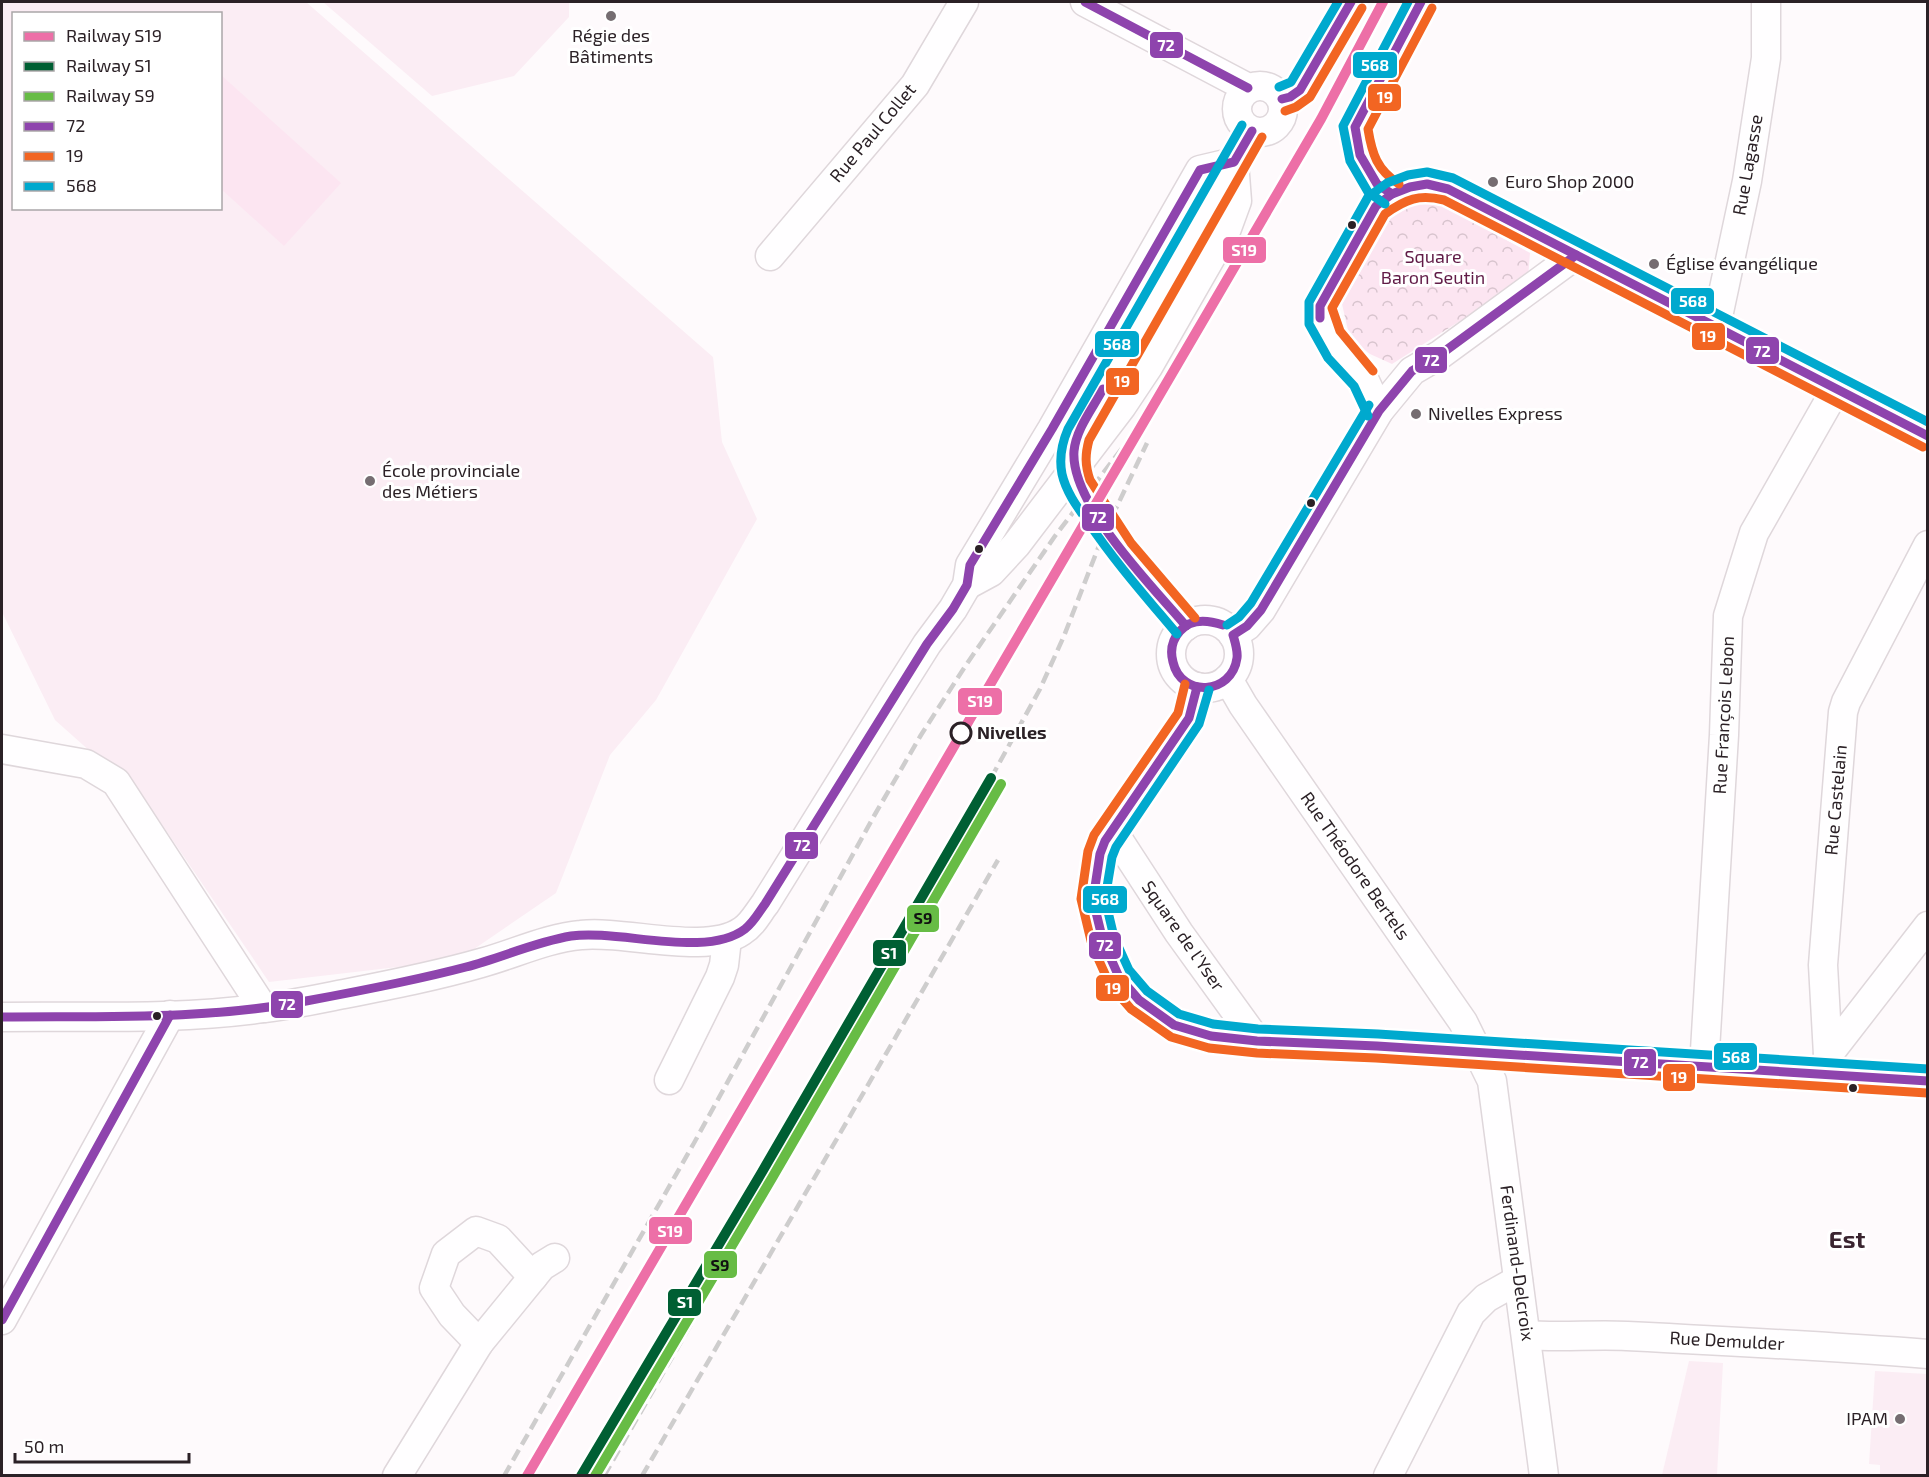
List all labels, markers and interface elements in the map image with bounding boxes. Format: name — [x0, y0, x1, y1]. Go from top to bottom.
marker: Régie des Bâtiments — [604, 9, 618, 23]
legend — [12, 12, 222, 210]
text: Railway S19 — [66, 24, 162, 46]
place label: Régie des Bâtiments — [569, 24, 653, 67]
line badge: 72 — [1149, 31, 1184, 59]
text: 72 — [1157, 35, 1175, 54]
line badge: 568 — [1352, 51, 1398, 79]
text: Railway S1 — [66, 54, 152, 76]
text: 568 — [1361, 55, 1389, 74]
street label: Rue Paul Collet — [824, 78, 920, 186]
line badge: 19 — [1367, 83, 1402, 112]
text: Railway S9 — [66, 84, 155, 106]
text: 19 — [1377, 87, 1393, 106]
street label: Rue Lagasse — [1727, 113, 1767, 217]
text: 72 — [66, 114, 85, 136]
text: 19 — [66, 144, 83, 166]
place label: Euro Shop 2000 — [1505, 170, 1634, 192]
text: 568 — [66, 174, 97, 196]
marker: Euro Shop 2000 — [1486, 175, 1500, 189]
unlabelled marker — [1346, 219, 1358, 231]
line badge: S19 — [1222, 236, 1267, 264]
text: S19 — [1231, 240, 1257, 259]
park label: Square Baron Seutin — [1381, 245, 1485, 288]
place label: Église évangélique — [1666, 252, 1818, 274]
marker: Église évangélique — [1647, 257, 1661, 271]
line badge: 568 — [1670, 287, 1715, 315]
text: 568 — [1679, 291, 1707, 310]
line badge: 19 — [1691, 322, 1726, 351]
text: 19 — [1700, 326, 1716, 345]
line badge: 568 — [1094, 330, 1140, 358]
text: 568 — [1103, 334, 1131, 353]
line badge: 72 — [1745, 336, 1780, 365]
text: 72 — [1753, 341, 1771, 360]
line badge: 72 — [1414, 346, 1448, 374]
text: 72 — [1422, 350, 1440, 369]
line badge: 19 — [1105, 367, 1140, 396]
text: 19 — [1114, 371, 1130, 390]
place label: Nivelles Express — [1428, 402, 1563, 424]
marker: Nivelles Express — [1409, 407, 1423, 421]
place label: École provinciale des Métiers — [382, 459, 520, 502]
marker: École provinciale des Métiers — [363, 474, 377, 488]
unlabelled marker — [1305, 497, 1317, 509]
line badge: 72 — [1081, 503, 1115, 532]
text: 72 — [1089, 507, 1107, 526]
unlabelled marker — [973, 543, 985, 555]
street label: Rue François Lebon — [1708, 635, 1739, 795]
line badge: S19 — [957, 687, 1003, 716]
text: S19 — [967, 691, 993, 710]
place label: Nivelles — [977, 721, 1047, 743]
marker: Nivelles — [950, 722, 972, 744]
street label: Rue Castelain — [1819, 744, 1851, 856]
street label: Rue Théodore Bertels — [1296, 787, 1415, 944]
line badge: 72 — [784, 831, 819, 860]
text: 72 — [793, 835, 811, 854]
street label: Square de l'Yser — [1138, 876, 1230, 995]
line badge: 568 — [1082, 885, 1128, 914]
text: 568 — [1091, 889, 1119, 908]
line badge: S9 — [906, 904, 940, 933]
text: S9 — [914, 908, 932, 927]
line badge: 72 — [1088, 931, 1122, 960]
text: 72 — [1096, 935, 1114, 954]
line badge: S1 — [872, 939, 907, 967]
text: S1 — [881, 943, 897, 962]
line badge: 19 — [1095, 974, 1130, 1002]
text: 19 — [1105, 978, 1121, 997]
line badge: 72 — [270, 990, 304, 1019]
text: 72 — [278, 994, 296, 1013]
unlabelled marker — [151, 1010, 163, 1022]
line badge: 568 — [1713, 1042, 1758, 1071]
text: 568 — [1722, 1047, 1750, 1066]
line badge: 72 — [1623, 1048, 1657, 1077]
text: 72 — [1631, 1052, 1649, 1071]
line badge: 19 — [1662, 1063, 1696, 1092]
text: 19 — [1671, 1067, 1687, 1086]
unlabelled marker — [1847, 1082, 1859, 1094]
street label: Ferdinand-Delcroix — [1496, 1184, 1540, 1343]
line badge: S19 — [648, 1216, 693, 1245]
text: S19 — [657, 1221, 683, 1240]
district label: Est — [1829, 1224, 1865, 1253]
line badge: S9 — [703, 1250, 738, 1279]
text: S9 — [711, 1255, 729, 1274]
line badge: S1 — [667, 1288, 702, 1317]
text: S1 — [677, 1292, 693, 1311]
street label: Rue Demulder — [1669, 1326, 1785, 1354]
place label: IPAM — [1846, 1407, 1888, 1429]
marker: IPAM — [1893, 1412, 1907, 1426]
scale bar — [15, 1426, 189, 1464]
text: 50 m — [24, 1435, 64, 1457]

